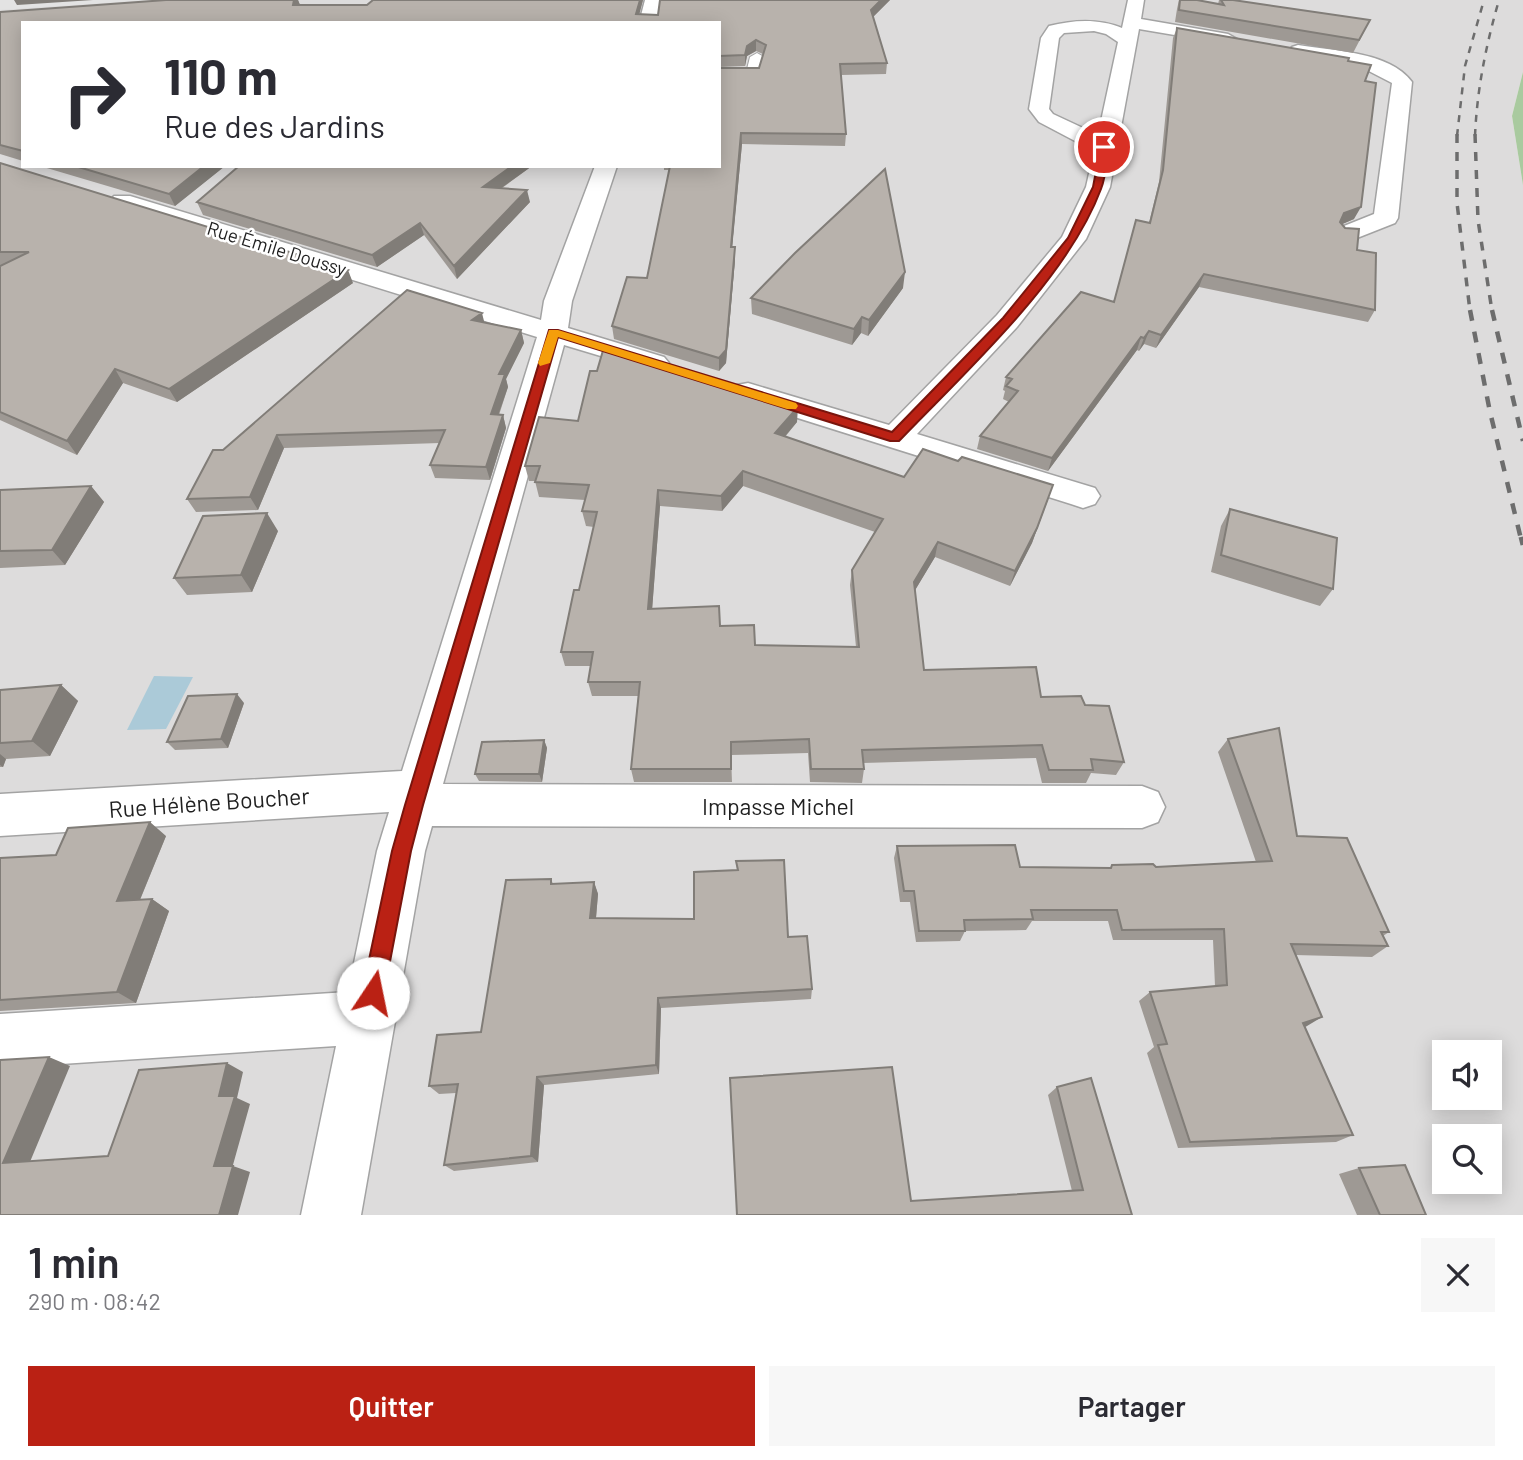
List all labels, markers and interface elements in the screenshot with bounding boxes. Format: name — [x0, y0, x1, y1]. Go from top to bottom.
text: 110 m — [164, 46, 278, 105]
icon: right — [49, 49, 140, 140]
text: Rue des Jardins — [164, 106, 385, 144]
pin — [1074, 117, 1134, 177]
icon: arrive — [1085, 128, 1123, 166]
street label: Rue Émile Doussy — [205, 216, 350, 280]
street label: Rue Hélène Boucher — [108, 781, 311, 823]
street label: Impasse Michel — [702, 792, 854, 820]
position arrow — [336, 956, 410, 1030]
map controls — [1432, 1040, 1502, 1194]
button: sound — [1432, 1040, 1502, 1110]
button: search — [1432, 1124, 1502, 1194]
text: 1 min — [28, 1236, 120, 1286]
button: close — [1421, 1238, 1495, 1312]
text: 290 m · 08:42 — [28, 1287, 161, 1315]
button: Quitter — [28, 1366, 755, 1446]
button: Partager — [769, 1366, 1495, 1446]

